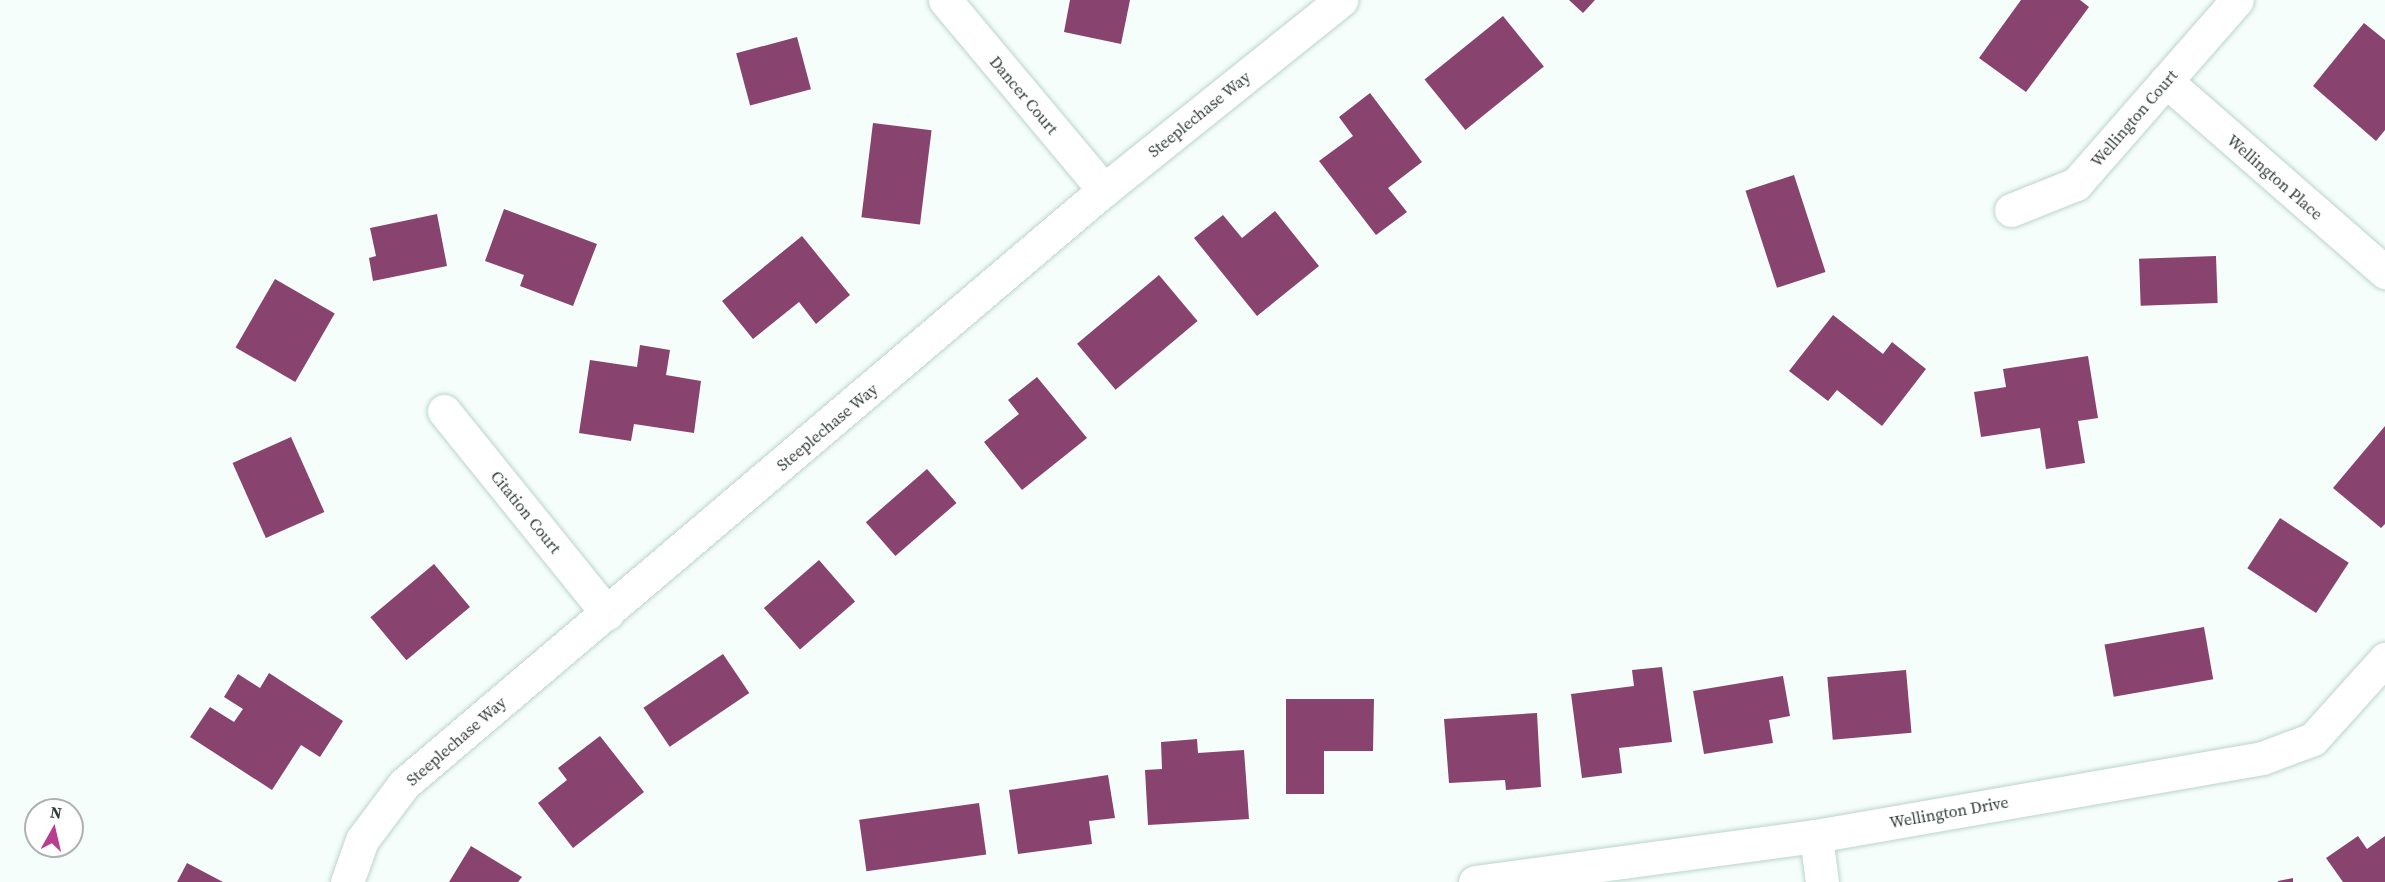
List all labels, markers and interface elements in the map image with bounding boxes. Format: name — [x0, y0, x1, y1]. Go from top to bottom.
street label: Dancer Court — [986, 52, 1062, 138]
street label: Wellington Court — [2087, 66, 2181, 170]
street label: Steeplechase Way — [1144, 67, 1254, 161]
street label: Wellington Place — [2223, 130, 2327, 224]
street label: Steeplechase Way — [773, 379, 881, 475]
street label: Citation Court — [487, 467, 565, 557]
street label: Steeplechase Way — [402, 692, 510, 790]
street label: Wellington Drive — [1888, 792, 2010, 832]
north arrow — [24, 798, 84, 858]
text: N — [49, 800, 64, 824]

